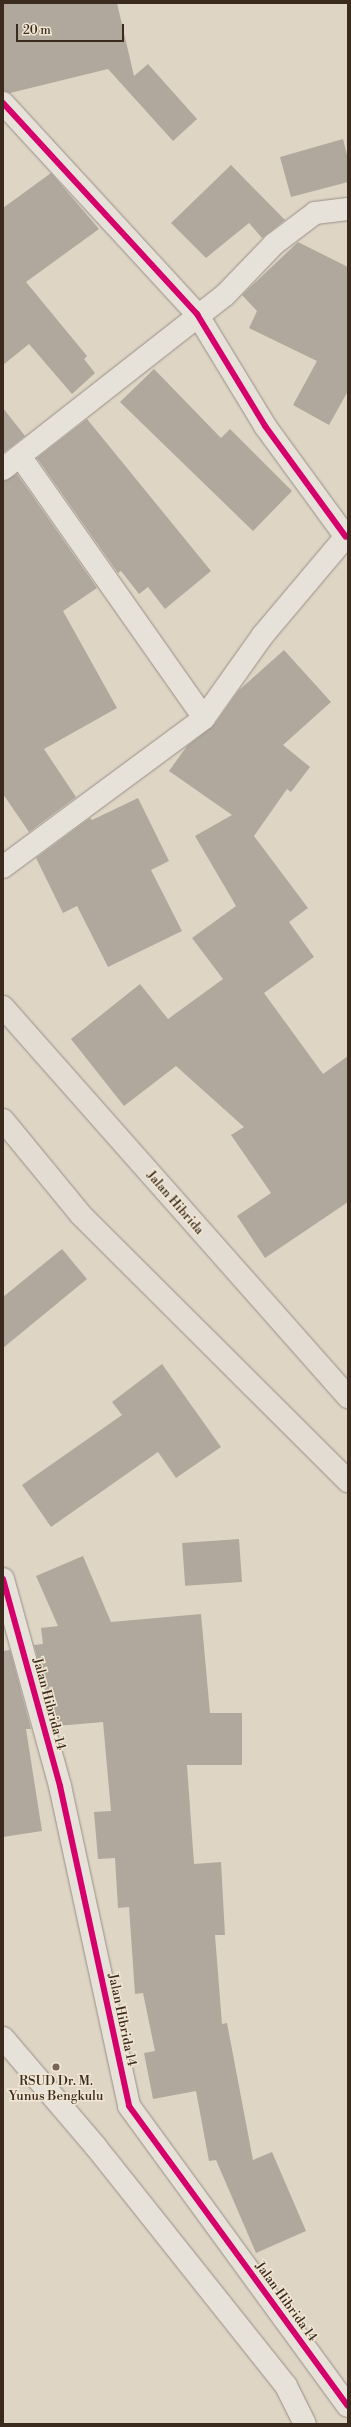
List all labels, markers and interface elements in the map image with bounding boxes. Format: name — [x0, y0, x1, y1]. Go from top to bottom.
scale bar — [18, 16, 126, 42]
text: 20 m — [23, 23, 51, 38]
street label: Jalan Hibrida — [143, 1168, 207, 1238]
street label: Jalan Hibrida 14 — [29, 1656, 69, 1752]
street label: Jalan Hibrida 14 — [105, 1972, 139, 2068]
marker: RSUD Dr. M. Yunus Bengkulu — [50, 2061, 62, 2073]
place label: RSUD Dr. M. Yunus Bengkulu — [9, 2074, 103, 2105]
street label: Jalan Hibrida 14 — [252, 2259, 320, 2345]

